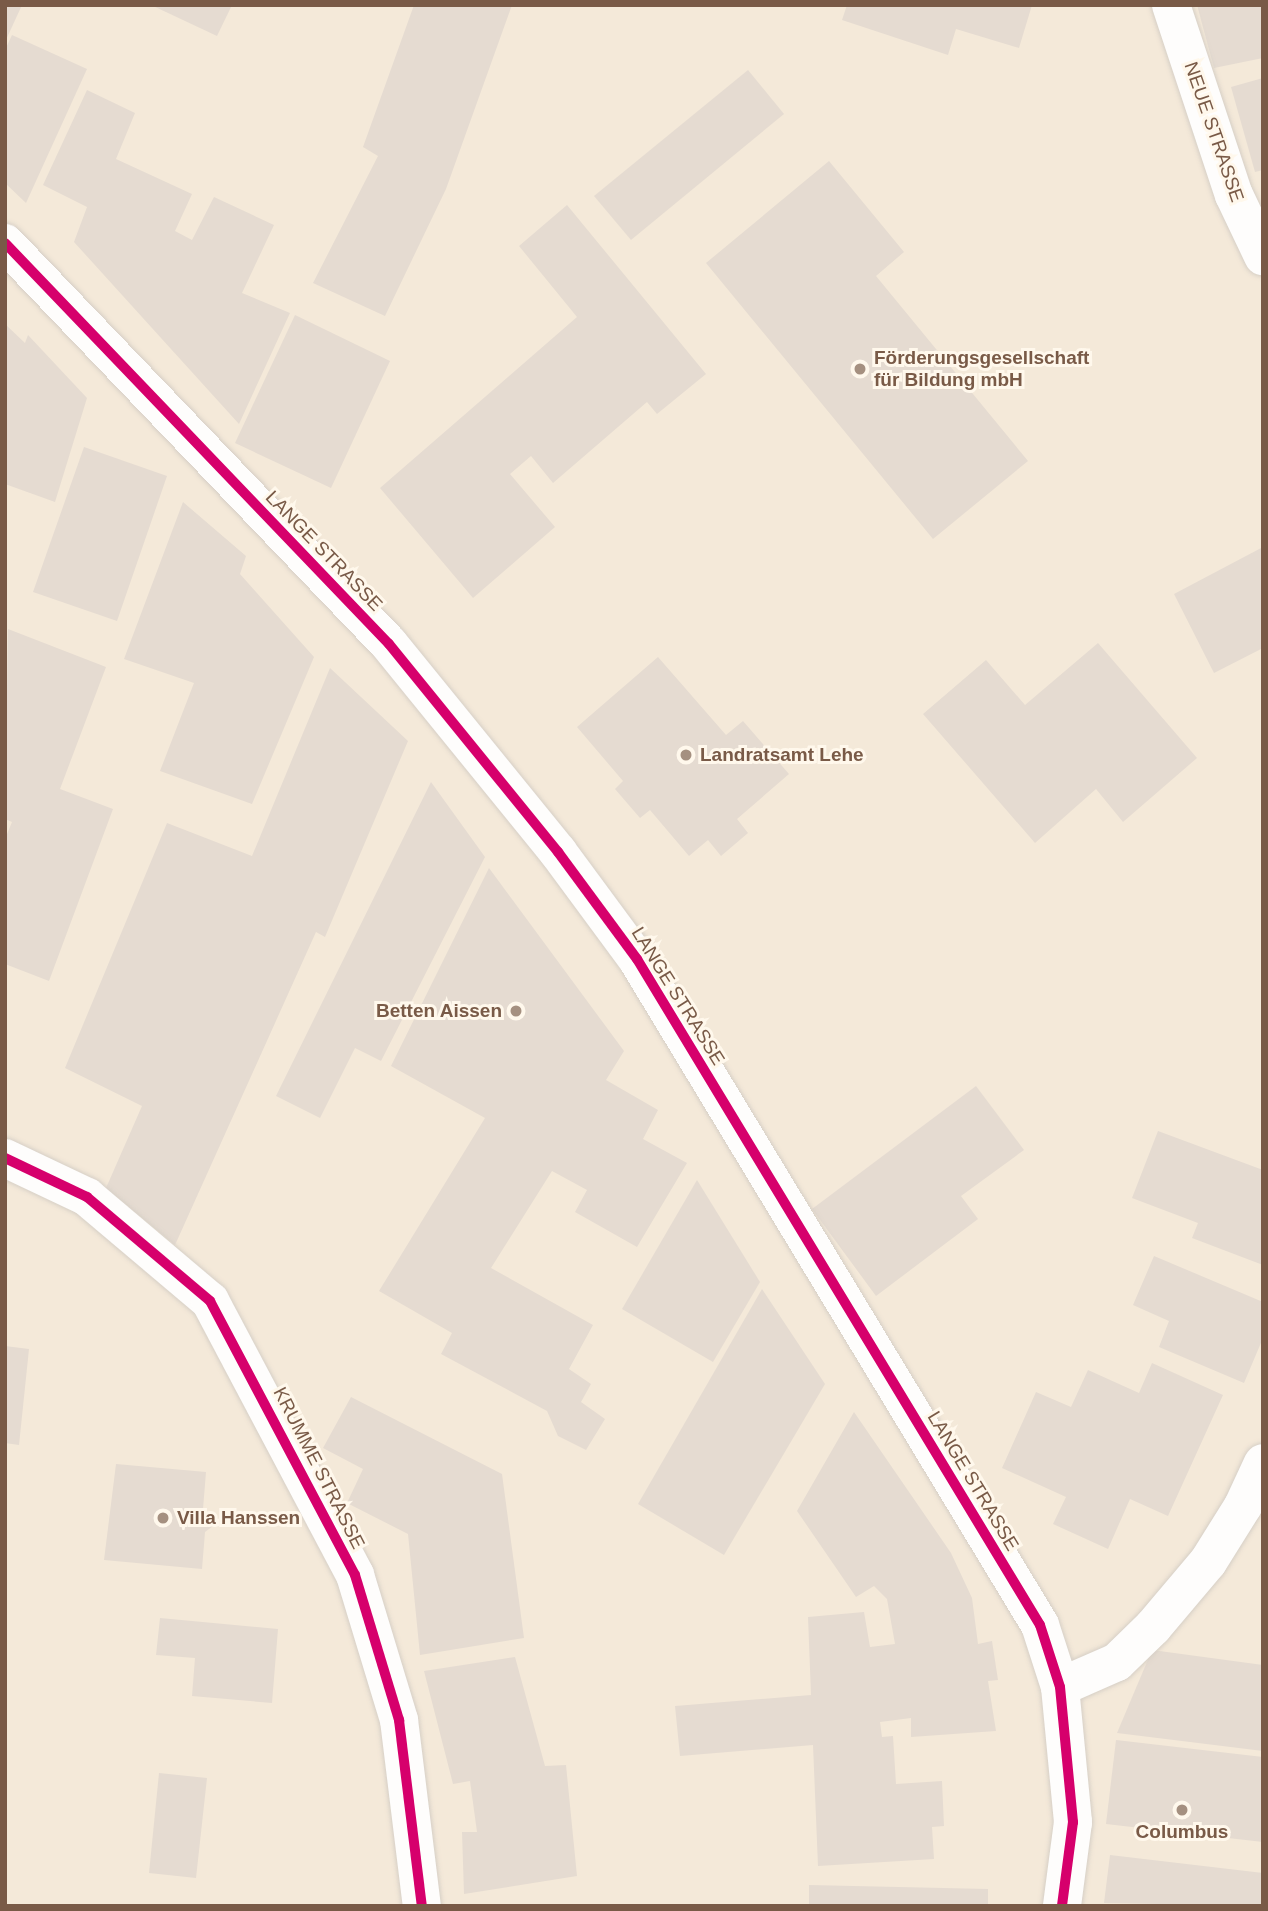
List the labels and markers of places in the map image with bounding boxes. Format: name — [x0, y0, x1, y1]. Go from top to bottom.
place label: Förderungsgesellschaft für Bildung mbH — [874, 347, 1089, 391]
marker: Förderungsgesellschaft für Bildung mbH — [852, 361, 868, 377]
place label: Landratsamt Lehe — [700, 744, 864, 766]
marker: Landratsamt Lehe — [678, 747, 694, 763]
place label: Betten Aissen — [375, 1000, 502, 1022]
marker: Betten Aissen — [508, 1003, 524, 1019]
place label: Villa Hanssen — [177, 1507, 300, 1529]
marker: Villa Hanssen — [155, 1510, 171, 1526]
marker: Columbus — [1174, 1802, 1190, 1818]
place label: Columbus — [1136, 1821, 1228, 1843]

